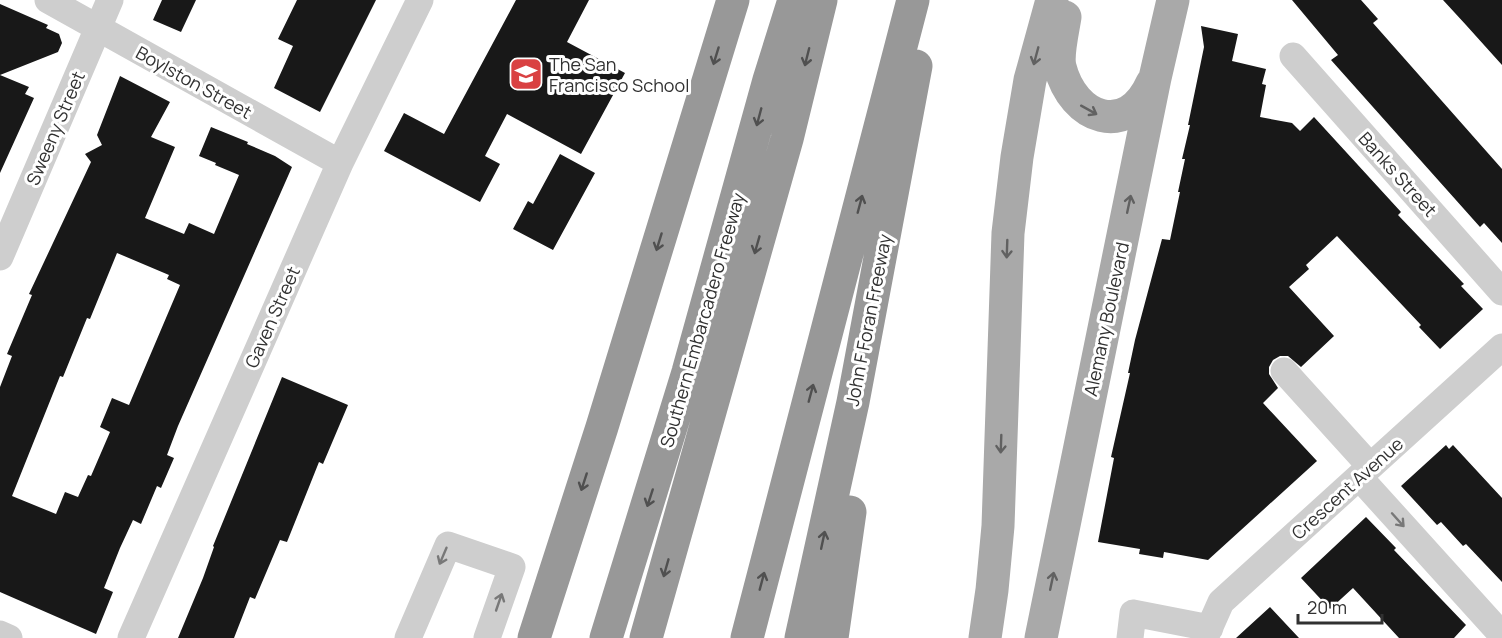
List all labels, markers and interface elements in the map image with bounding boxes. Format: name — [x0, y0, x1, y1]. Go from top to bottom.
street label: Boylston Street — [132, 40, 256, 124]
one-way arrow — [710, 46, 721, 65]
one-way arrow — [801, 47, 813, 66]
one-way arrow — [1030, 47, 1042, 66]
place label: The San Francisco School — [549, 52, 689, 97]
school or university icon: The San Francisco School — [508, 56, 544, 92]
street label: Sweeny Street — [20, 67, 90, 189]
one-way arrow — [1080, 104, 1097, 116]
one-way arrow — [753, 107, 765, 126]
street label: Banks Street — [1353, 126, 1443, 222]
street label: Southern Embarcadero Freeway — [654, 189, 750, 450]
one-way arrow — [855, 195, 866, 214]
one-way arrow — [1124, 195, 1135, 215]
street label: John F Foran Freeway — [840, 231, 897, 408]
one-way arrow — [653, 232, 664, 251]
one-way arrow — [751, 235, 762, 254]
one-way arrow — [1002, 238, 1013, 258]
street label: Alemany Boulevard — [1078, 240, 1134, 398]
street label: Gaven Street — [239, 263, 305, 371]
one-way arrow — [806, 383, 817, 402]
street label: Crescent Avenue — [1286, 431, 1408, 545]
one-way arrow — [995, 433, 1006, 453]
one-way arrow — [578, 472, 589, 491]
one-way arrow — [644, 488, 655, 507]
one-way arrow — [1391, 512, 1405, 527]
one-way arrow — [818, 531, 830, 550]
one-way arrow — [437, 546, 448, 564]
one-way arrow — [660, 558, 671, 577]
one-way arrow — [1047, 571, 1058, 591]
one-way arrow — [757, 572, 769, 591]
scale bar — [1298, 587, 1382, 625]
one-way arrow — [495, 593, 506, 612]
text: 20 m — [1307, 595, 1347, 619]

